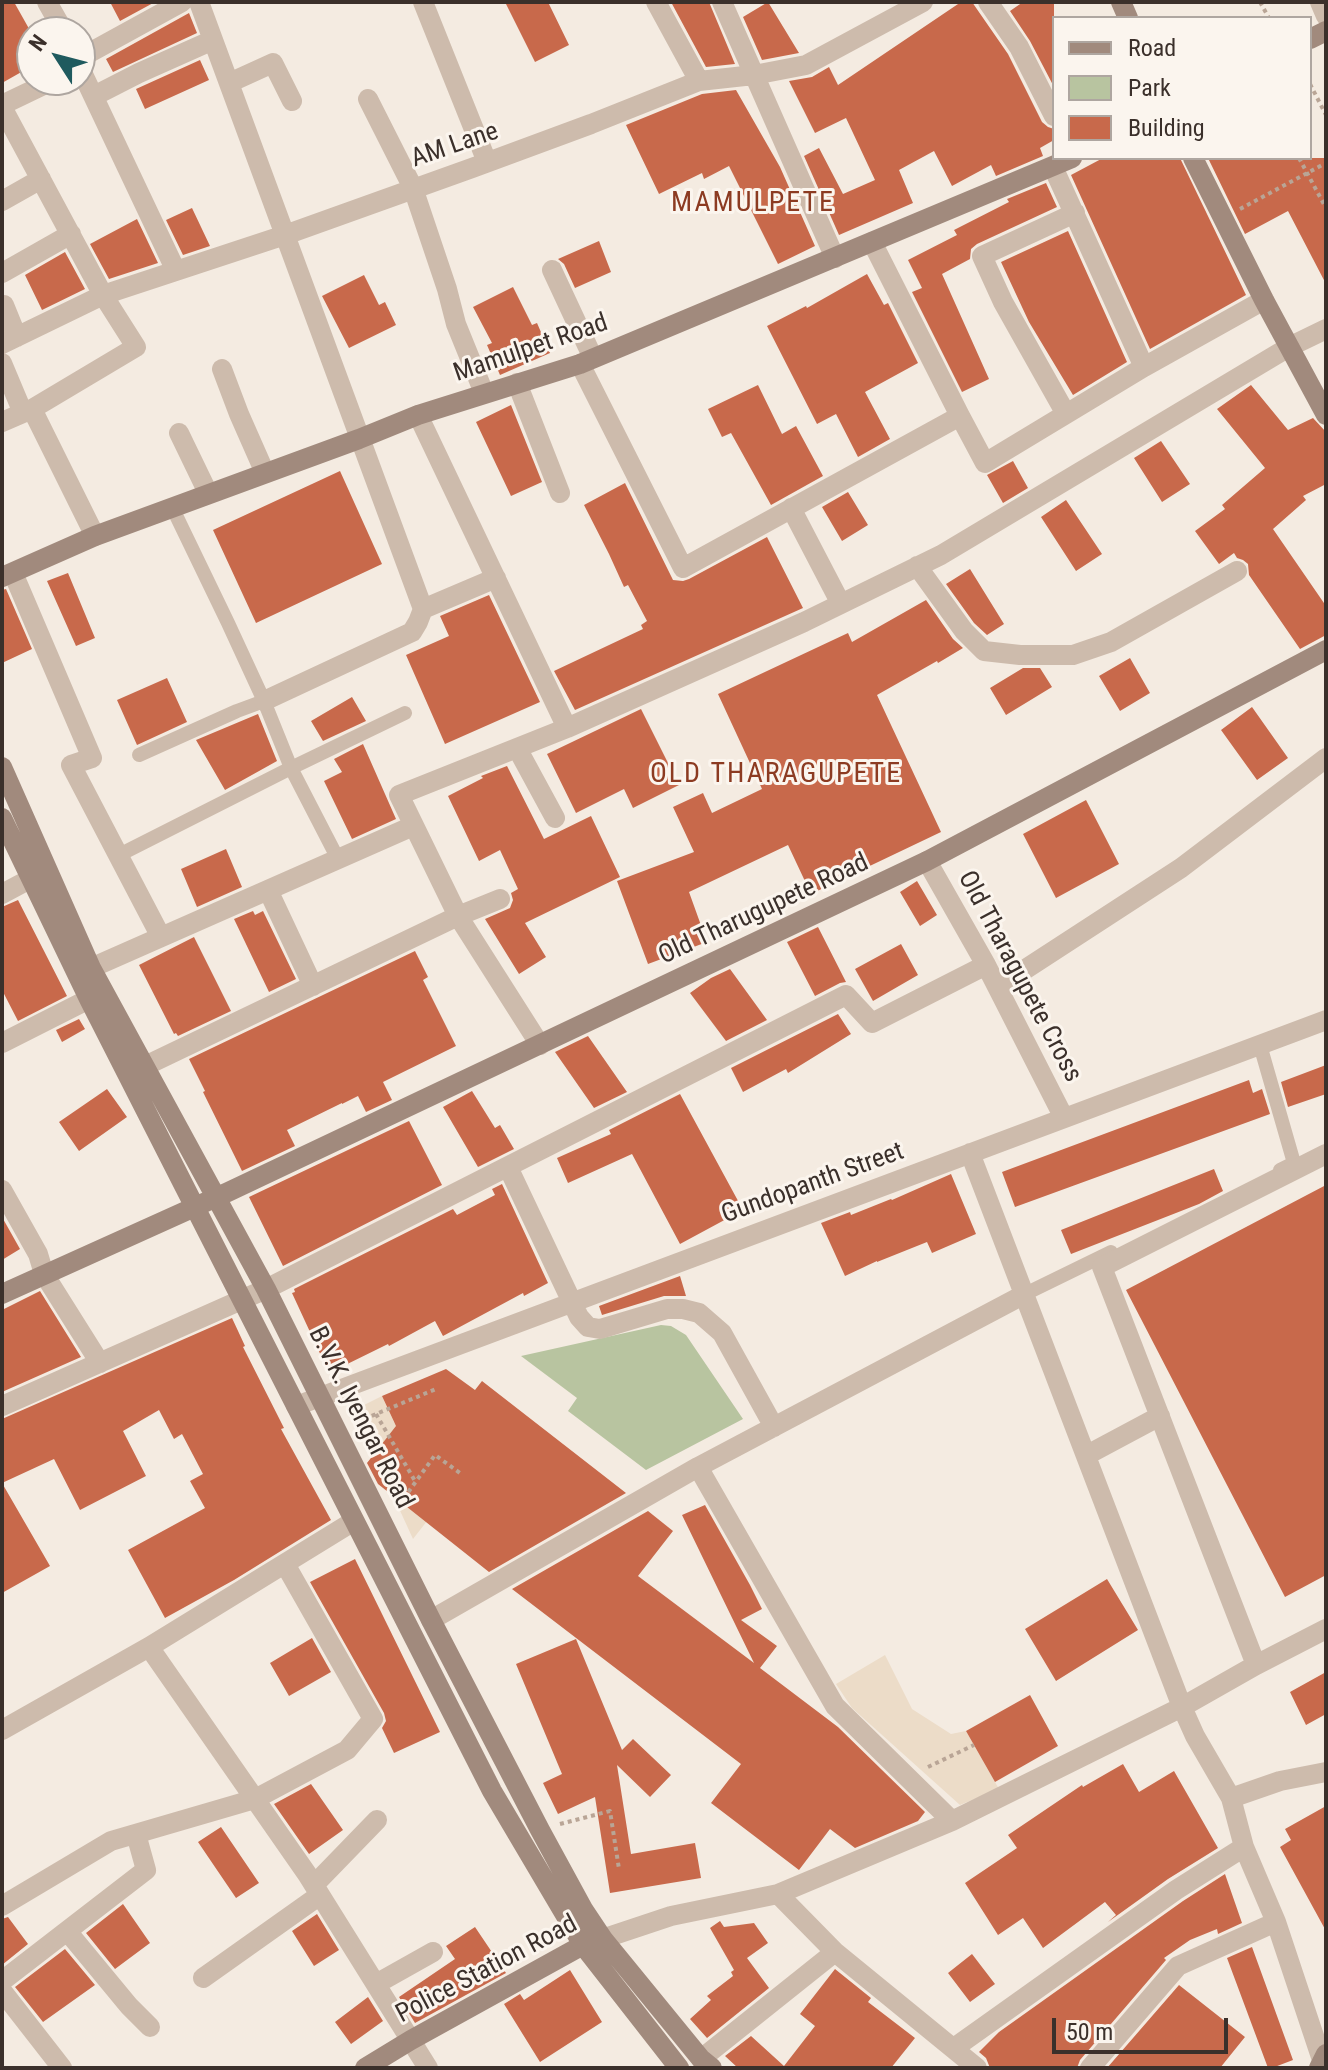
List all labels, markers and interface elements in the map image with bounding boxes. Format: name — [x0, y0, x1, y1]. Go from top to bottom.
north arrow — [16, 16, 96, 96]
legend — [1052, 16, 1312, 160]
text: N — [24, 30, 52, 56]
text: Road — [1128, 34, 1176, 62]
text: Park — [1128, 74, 1171, 102]
text: Building — [1128, 114, 1205, 142]
street label: AM Lane — [407, 117, 503, 175]
district label: MAMULPETE — [671, 187, 835, 221]
street label: Mamulpet Road — [450, 308, 612, 390]
district label: OLD THARAGUPETE — [650, 758, 902, 792]
street label: Old Tharugupete Road — [654, 848, 874, 972]
street label: Old Tharagupete Cross — [950, 866, 1088, 1088]
street label: Gundopanth Street — [718, 1137, 908, 1231]
street label: B.V.K. Iyengar Road — [301, 1322, 419, 1514]
street label: Police Station Road — [391, 1909, 583, 2031]
scale bar — [1056, 2002, 1232, 2052]
text: 50 m — [1066, 2018, 1113, 2046]

